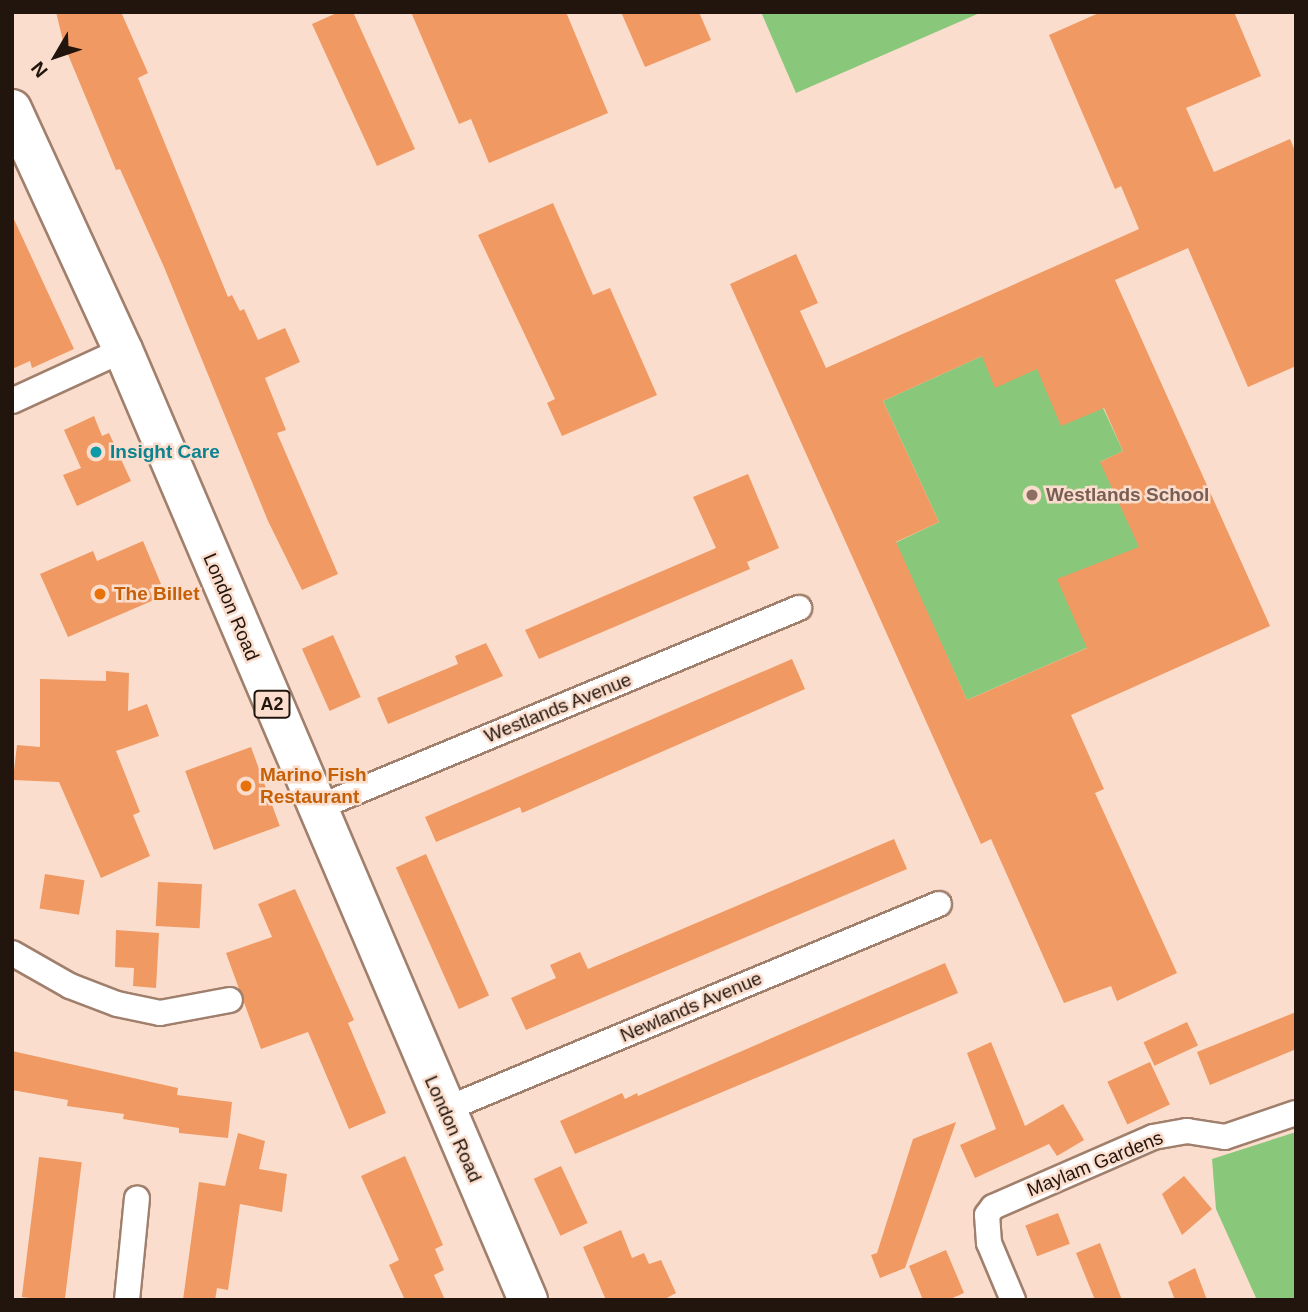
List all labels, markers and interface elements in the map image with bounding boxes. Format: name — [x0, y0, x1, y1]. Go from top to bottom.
north arrow — [21, 21, 91, 91]
text: N — [27, 58, 52, 81]
place label: Insight Care — [110, 441, 220, 463]
marker: Insight Care — [88, 444, 104, 460]
place label: Westlands School — [1046, 484, 1209, 506]
marker: Westlands School — [1024, 487, 1040, 503]
street label: London Road — [198, 550, 264, 664]
place label: The Billet — [114, 583, 200, 605]
marker: The Billet — [92, 586, 108, 602]
street label: Westlands Avenue — [481, 668, 635, 748]
road number: A2 — [253, 690, 291, 718]
place label: Marino Fish Restaurant — [260, 764, 367, 808]
marker: Marino Fish Restaurant — [238, 778, 254, 794]
street label: Newlands Avenue — [616, 967, 766, 1047]
street label: London Road — [419, 1072, 487, 1186]
street label: Maylam Gardens — [1024, 1126, 1166, 1202]

